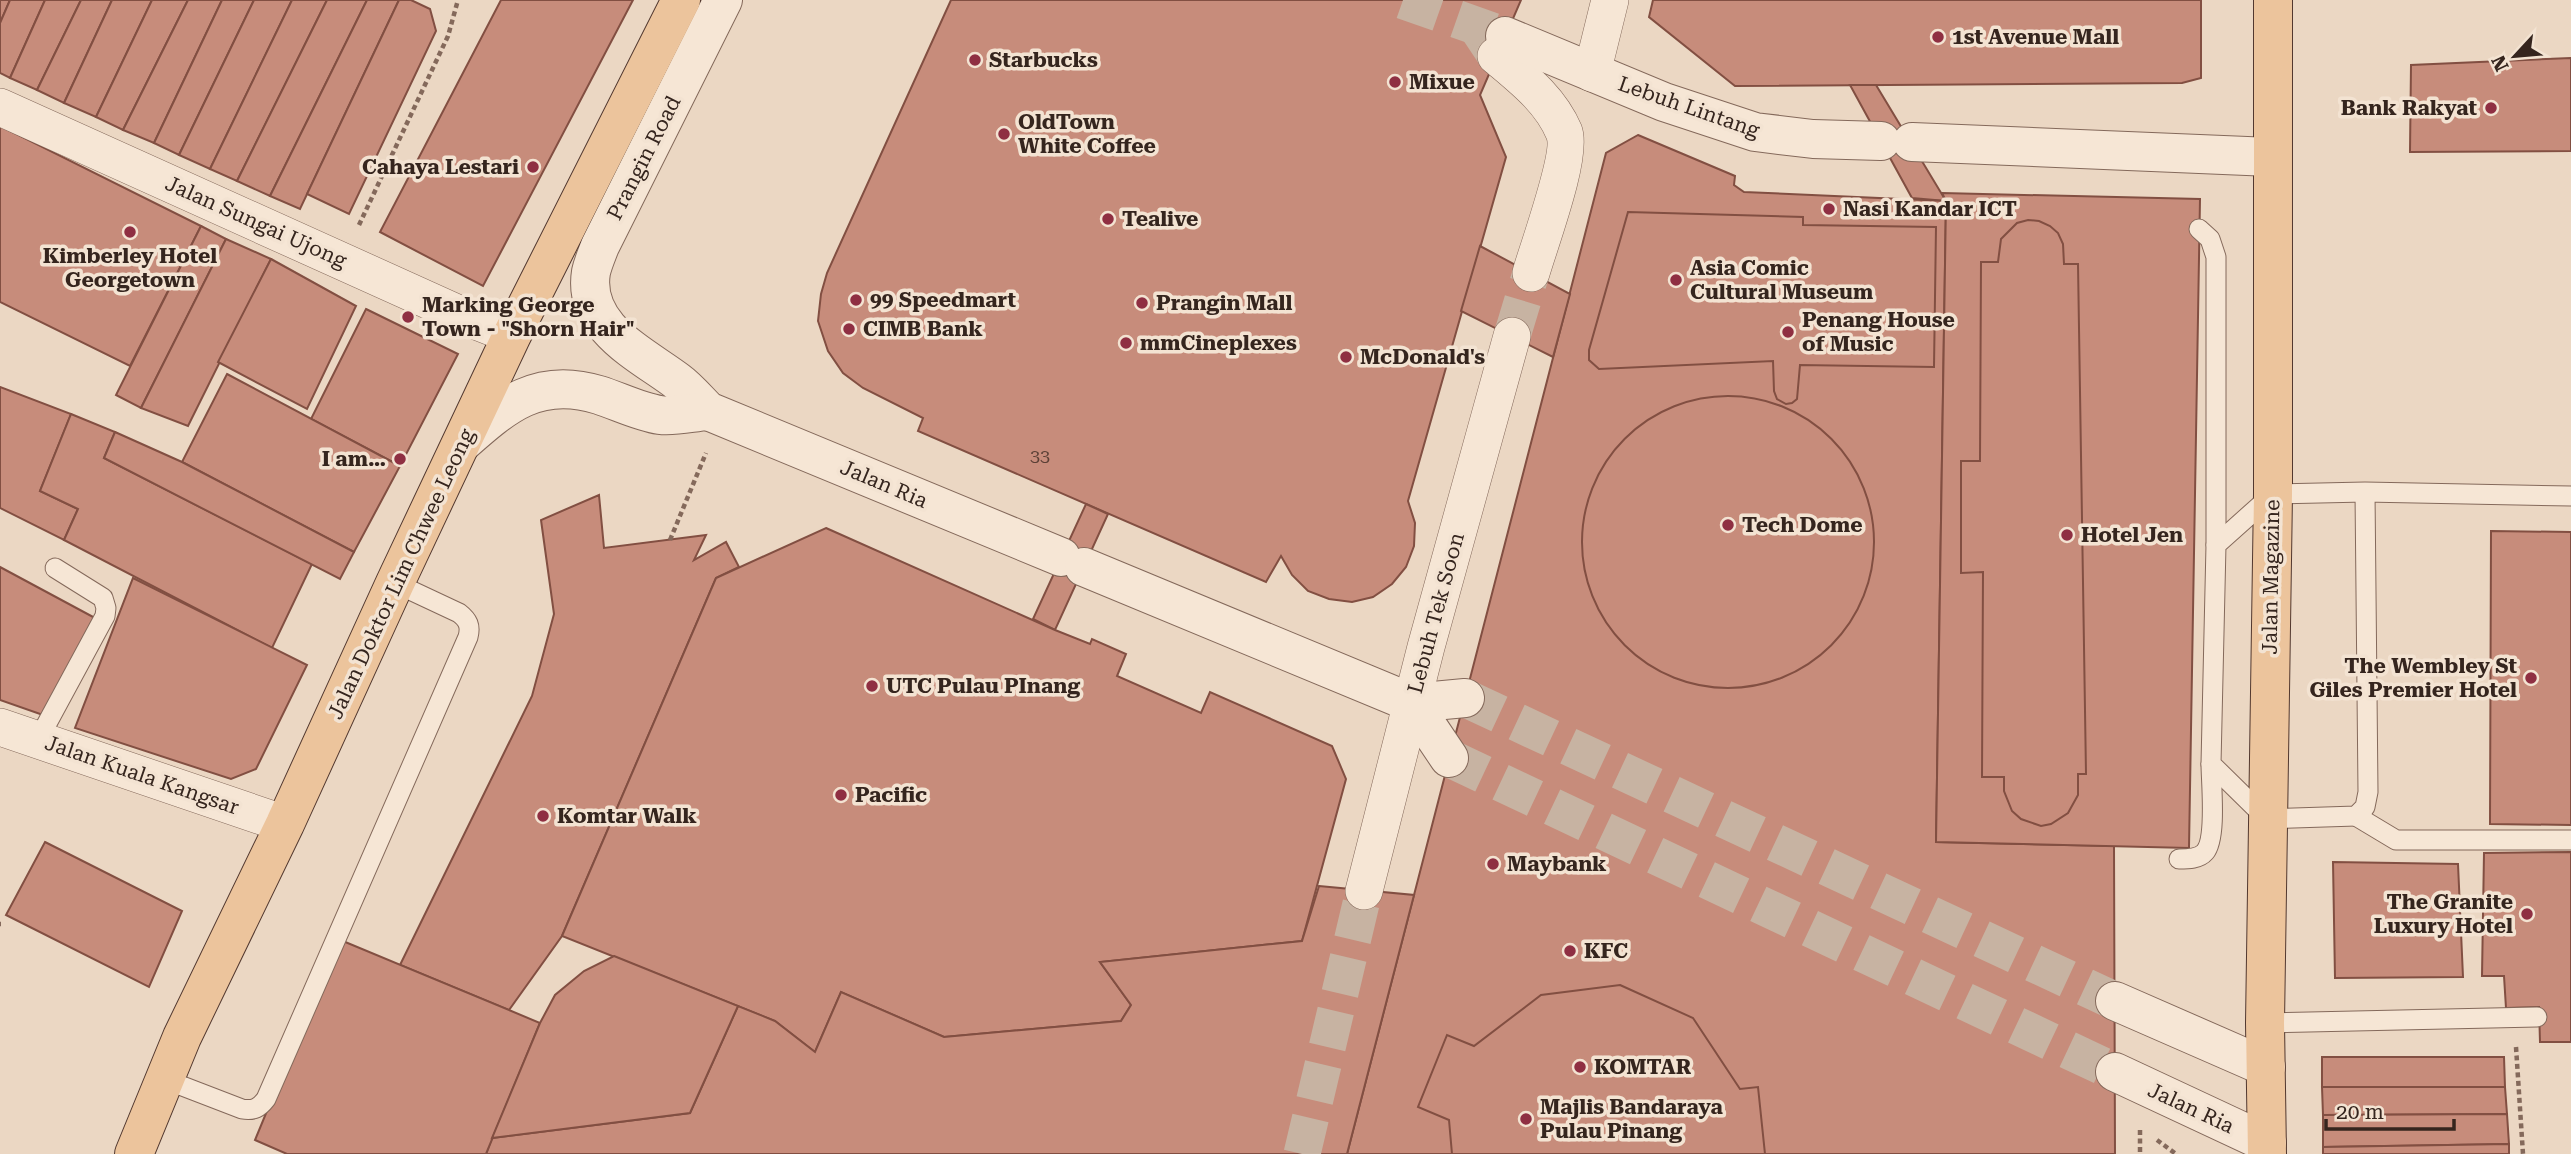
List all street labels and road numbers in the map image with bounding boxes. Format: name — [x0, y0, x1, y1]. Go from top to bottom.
street label: Lebuh Lintang — [1615, 72, 1763, 142]
street label: Prangin Road — [602, 91, 686, 224]
street label: Jalan Sungai Ujong — [162, 171, 350, 273]
street label: Jalan Doktor Lim Chwee Leong — [323, 425, 479, 723]
street label: Jalan Ria — [837, 455, 932, 513]
street label: Jalan Magazine — [2258, 499, 2284, 655]
street label: Lebuh Tek Soon — [1403, 530, 1469, 696]
street label: Jalan Kuala Kangsar — [42, 731, 242, 820]
street label: Jalan Ria — [2144, 1078, 2238, 1139]

